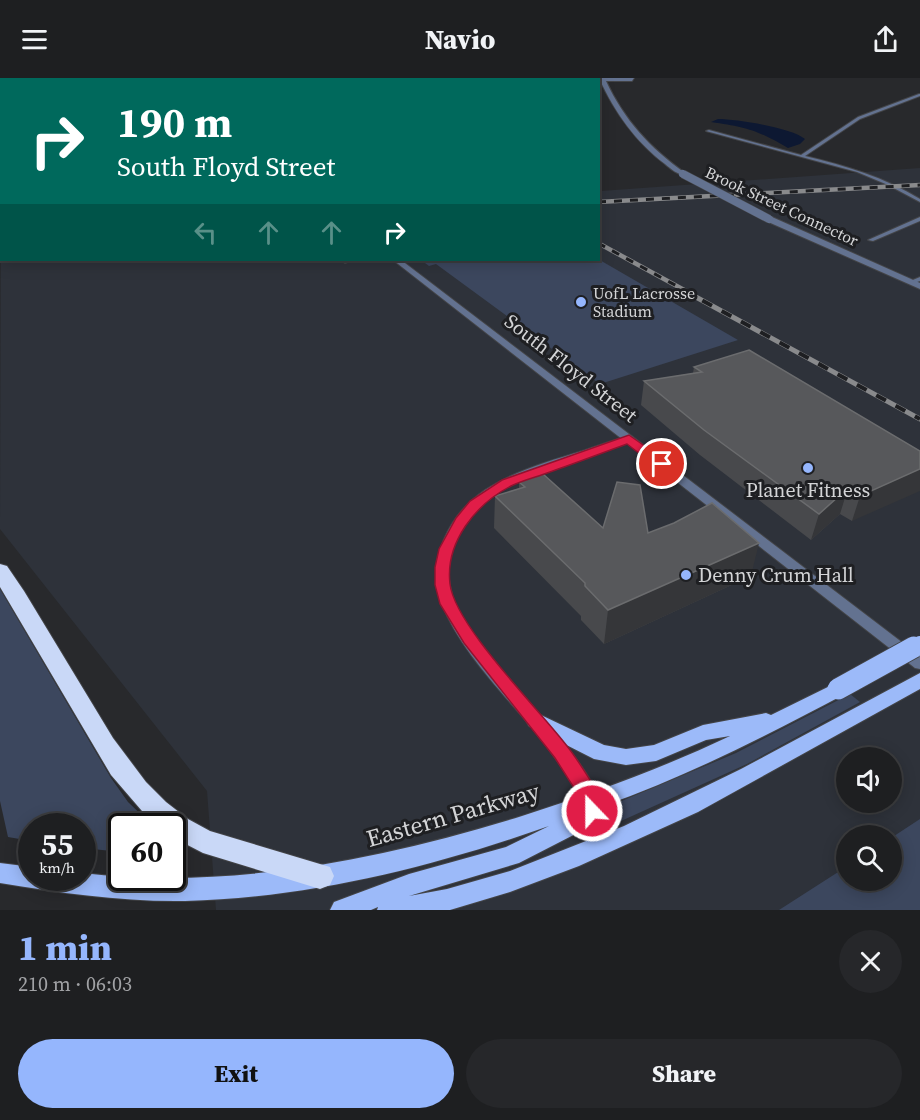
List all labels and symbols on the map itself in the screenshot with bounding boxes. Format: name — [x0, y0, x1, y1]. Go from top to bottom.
street label: Brook Street Connector — [702, 161, 862, 251]
place label: UofL Lacrosse Stadium — [593, 282, 695, 322]
marker: UofL Lacrosse Stadium — [574, 295, 588, 309]
street label: South Floyd Street — [499, 307, 644, 429]
pin — [636, 438, 687, 489]
marker: Planet Fitness — [801, 461, 815, 475]
place label: Planet Fitness — [746, 476, 870, 504]
place label: Denny Crum Hall — [698, 561, 854, 589]
marker: Denny Crum Hall — [679, 568, 693, 582]
street label: Eastern Parkway — [362, 774, 544, 855]
position arrow — [560, 779, 624, 843]
speed limit sign: 60 — [108, 813, 186, 891]

